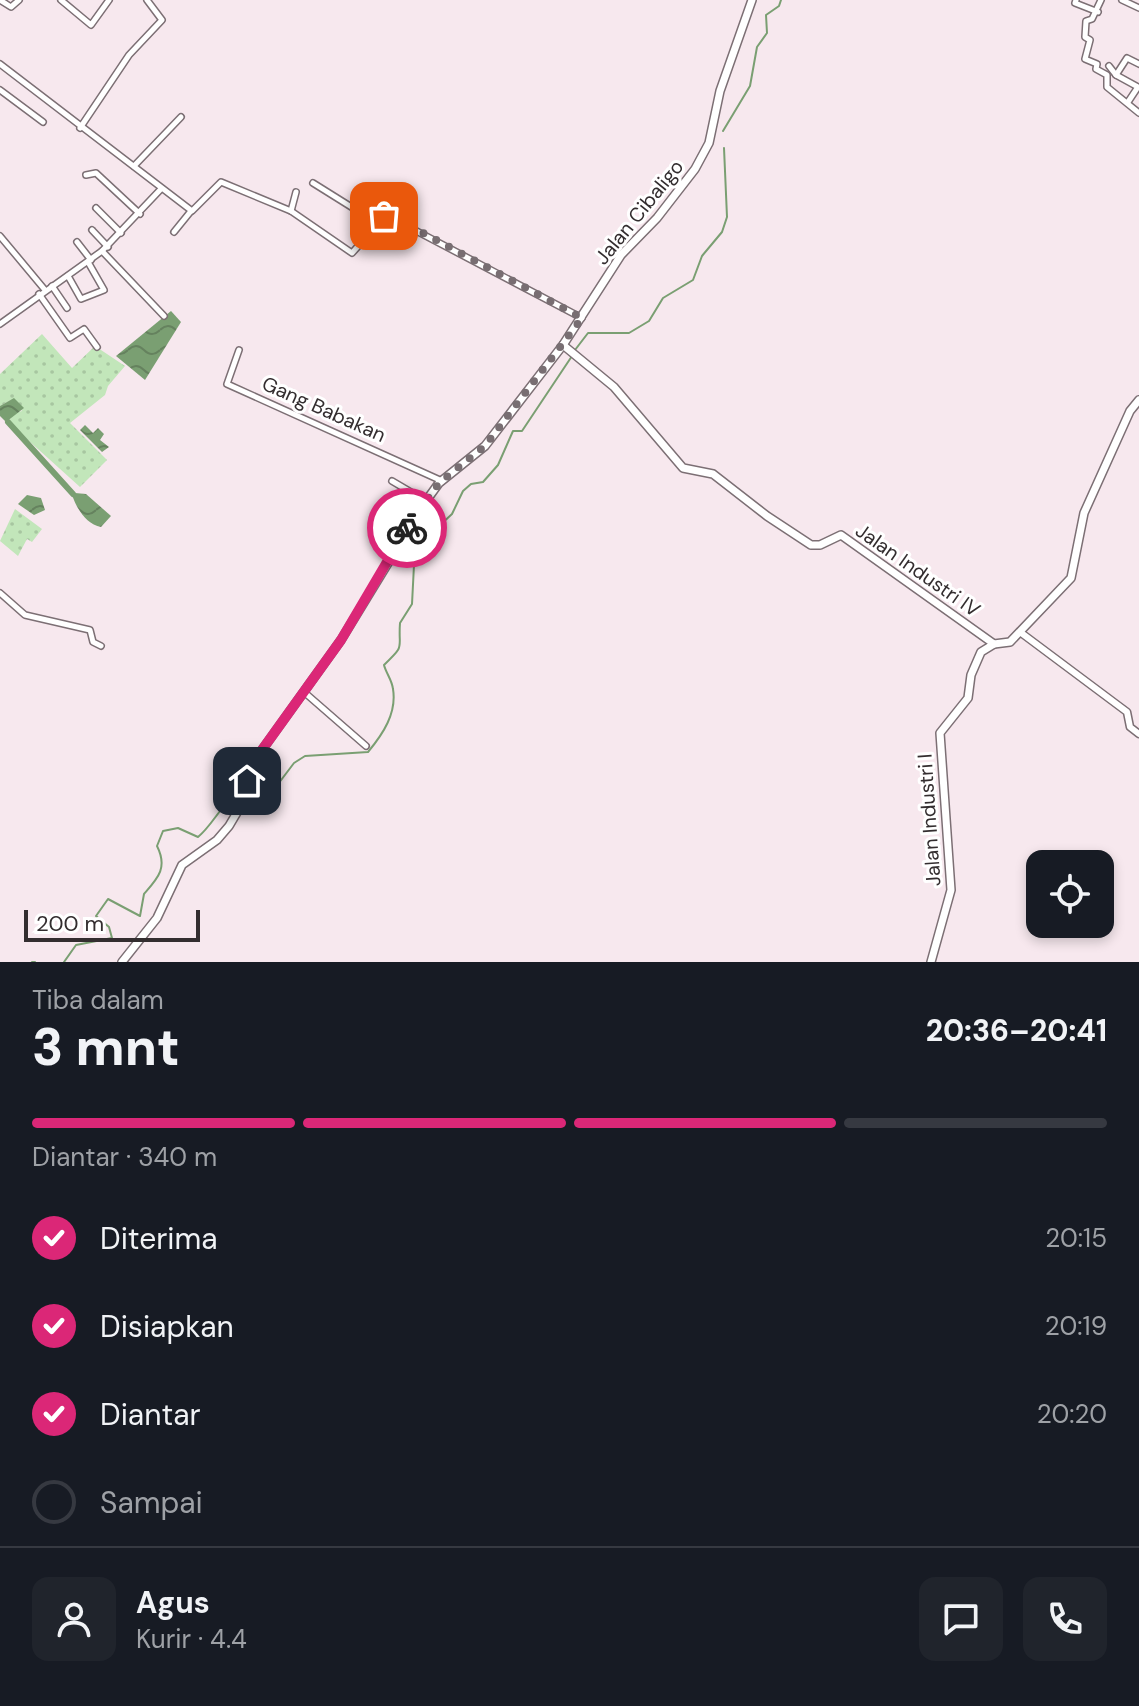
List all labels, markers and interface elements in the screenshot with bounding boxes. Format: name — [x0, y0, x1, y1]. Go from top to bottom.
street label: Jalan Cibaligo — [589, 154, 689, 270]
pin — [350, 182, 418, 250]
icon: bag — [362, 194, 406, 238]
street label: Gang Babakan — [258, 370, 390, 448]
courier — [367, 488, 447, 568]
icon: bike — [385, 506, 429, 550]
street label: Jalan Industri IV — [851, 517, 985, 623]
pin — [213, 747, 281, 815]
street label: Jalan Industri I — [911, 753, 947, 887]
icon: home — [225, 759, 269, 803]
map controls — [1026, 850, 1114, 938]
button: locate — [1026, 850, 1114, 938]
scale bar — [24, 906, 200, 942]
text: 200 m — [36, 909, 104, 938]
text: Tiba dalam — [32, 983, 164, 1017]
text: 20:36–20:41 — [926, 1011, 1107, 1050]
text: 3 mnt — [32, 1013, 180, 1081]
text: Diantar · 340 m — [32, 1140, 217, 1174]
icon: check — [32, 1216, 76, 1260]
text: Diterima — [100, 1219, 218, 1258]
text: 20:15 — [1045, 1221, 1107, 1255]
icon: check — [32, 1304, 76, 1348]
text: Disiapkan — [100, 1307, 234, 1346]
text: 20:19 — [1045, 1309, 1107, 1343]
icon: check — [32, 1392, 76, 1436]
text: Diantar — [100, 1395, 201, 1434]
text: 20:20 — [1037, 1397, 1107, 1431]
text: Sampai — [100, 1483, 203, 1522]
button: person — [32, 1577, 116, 1661]
button: chat — [919, 1577, 1003, 1661]
button: phone — [1023, 1577, 1107, 1661]
text: Agus — [136, 1583, 210, 1622]
text: Kurir · 4.4 — [136, 1622, 247, 1656]

